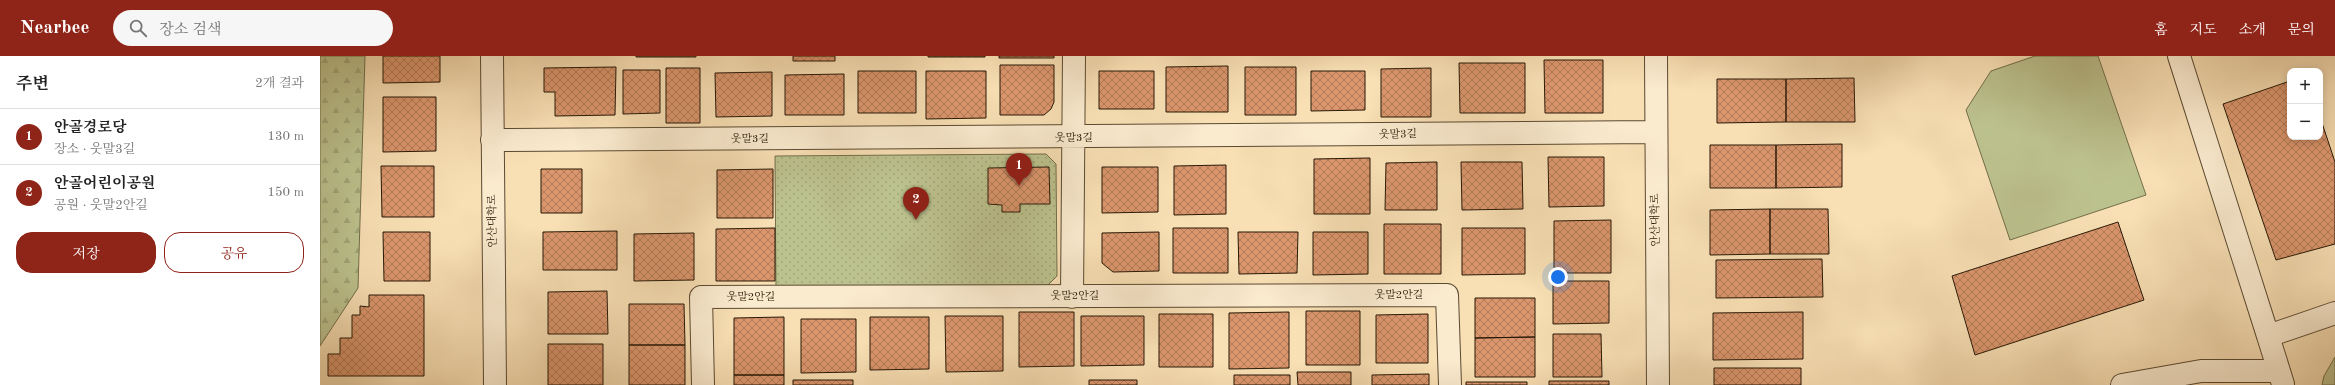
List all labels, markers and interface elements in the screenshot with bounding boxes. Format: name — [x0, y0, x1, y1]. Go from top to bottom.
search box — [113, 10, 393, 46]
icon: search — [127, 17, 149, 39]
text: Nearbee — [20, 19, 89, 38]
text: 장소 검색 — [159, 23, 222, 38]
text: 홈 — [2154, 23, 2168, 37]
text: 지도 — [2190, 23, 2217, 37]
text: 소개 — [2239, 23, 2266, 37]
text: 문의 — [2288, 23, 2315, 37]
map controls — [2287, 68, 2323, 140]
button: + — [2287, 68, 2323, 104]
text: 주변 — [16, 76, 49, 93]
text: 2개 결과 — [255, 77, 304, 90]
button: − — [2287, 104, 2323, 140]
text: 안골경로당 — [54, 121, 126, 136]
street label: 웃말3길 — [1379, 128, 1417, 141]
text: 1 — [25, 130, 33, 143]
text: 130 m — [267, 130, 304, 143]
street label: 웃말3길 — [1055, 132, 1093, 144]
street label: 웃말3길 — [731, 133, 769, 145]
text: 장소 · 웃말3길 — [54, 143, 135, 156]
pin: 1 — [1006, 153, 1032, 186]
text: 안골어린이공원 — [54, 177, 155, 192]
text: 2 — [25, 186, 33, 199]
text: 150 m — [267, 186, 304, 199]
pin: 2 — [903, 187, 929, 220]
street label: 안산대학로 — [1649, 193, 1662, 247]
street label: 안산대학로 — [486, 194, 499, 248]
text: 공원 · 웃말2안길 — [54, 199, 148, 212]
button: 저장 — [16, 232, 156, 273]
button: 공유 — [164, 232, 304, 273]
your location — [1548, 267, 1568, 287]
street label: 웃말2안길 — [1375, 289, 1423, 301]
street label: 웃말2안길 — [1051, 290, 1099, 302]
street label: 웃말2안길 — [727, 291, 775, 303]

